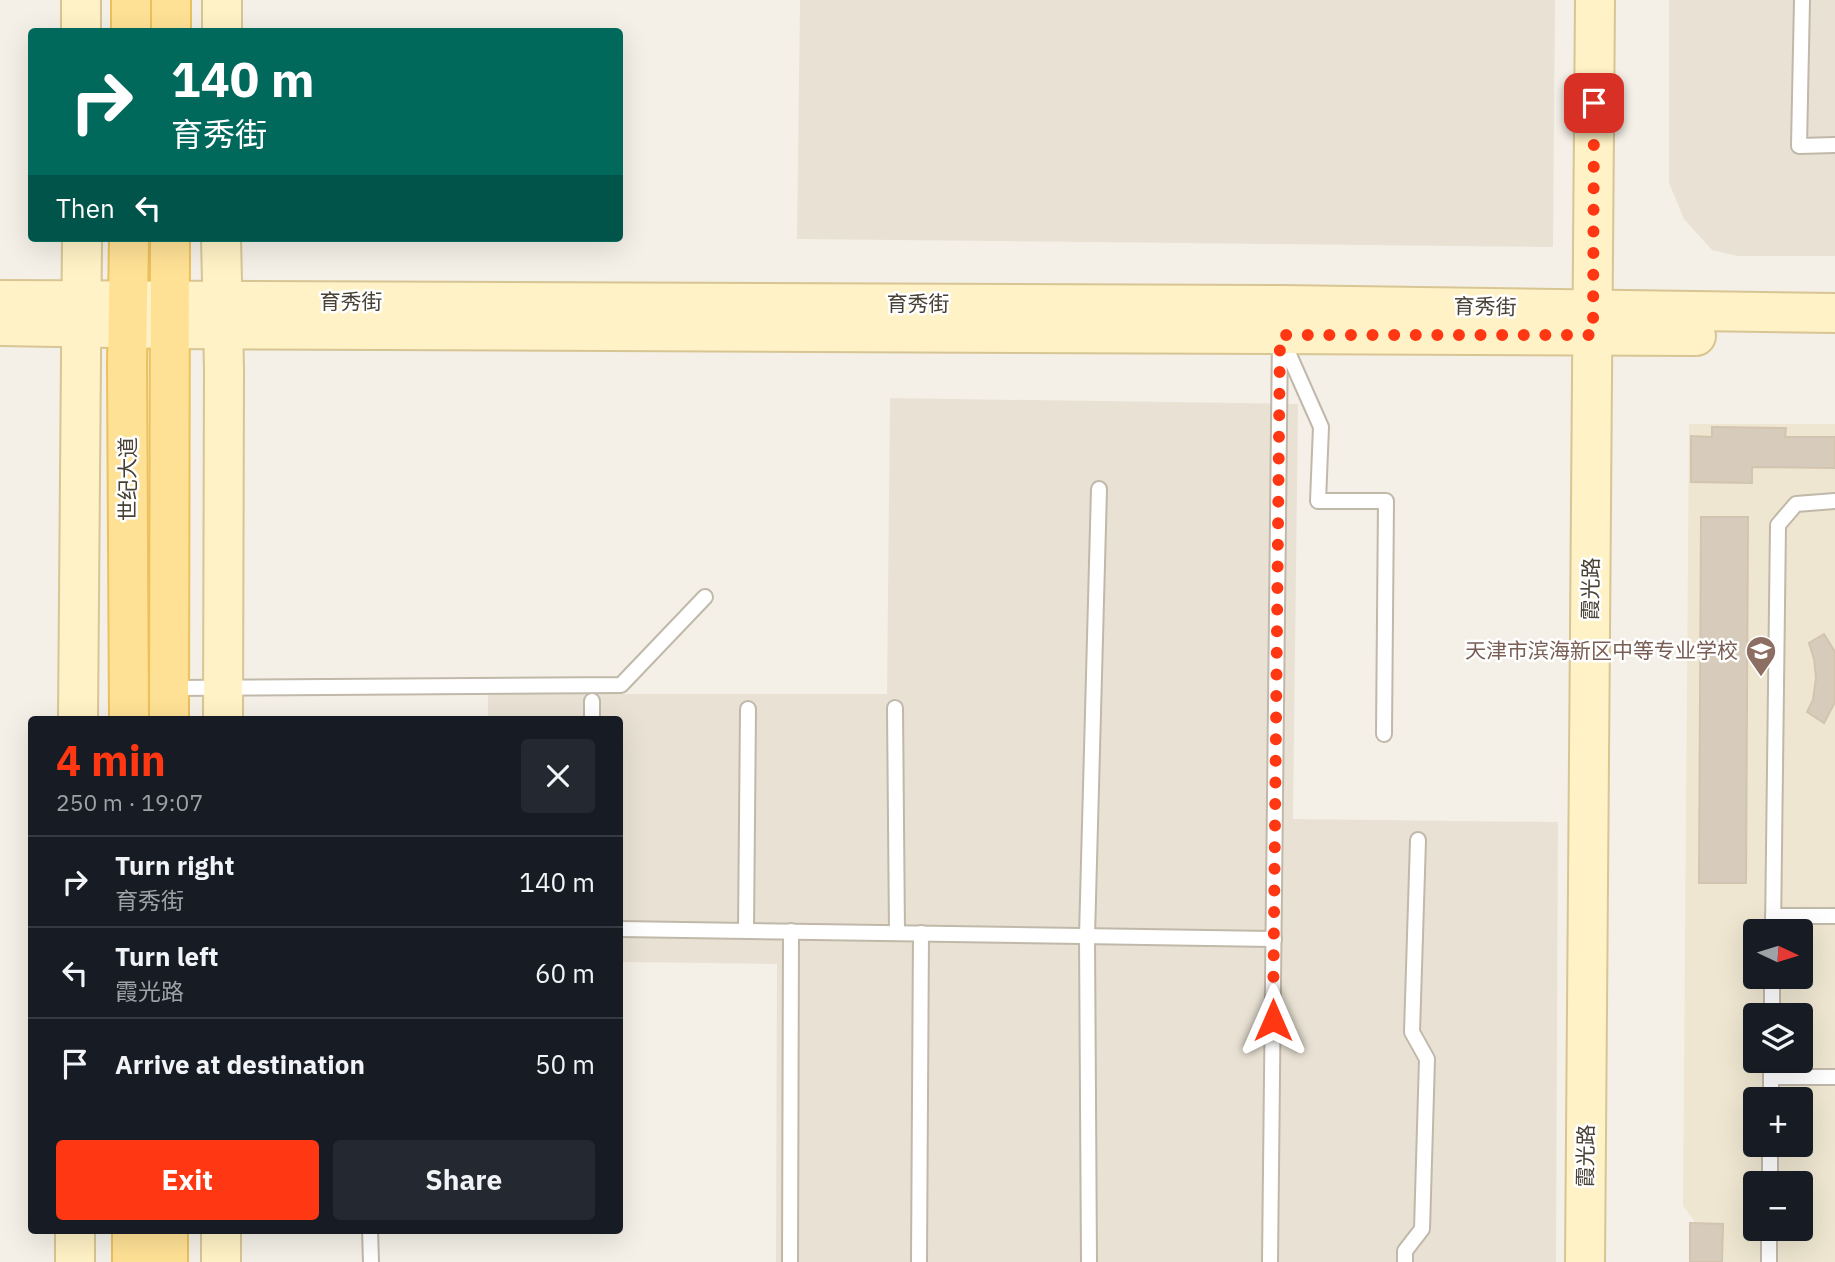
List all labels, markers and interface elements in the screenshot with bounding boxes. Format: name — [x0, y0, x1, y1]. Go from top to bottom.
text: 140 m — [171, 47, 315, 110]
icon: right — [56, 56, 147, 147]
pin — [1564, 73, 1624, 133]
icon: arrive — [1575, 84, 1613, 122]
text: 育秀街 — [171, 113, 267, 155]
icon: left — [129, 189, 167, 227]
text: Then — [56, 191, 115, 225]
street label: 育秀街 — [320, 287, 383, 315]
street label: 育秀街 — [887, 289, 950, 317]
street label: 育秀街 — [1453, 291, 1517, 321]
street label: 世纪大道 — [113, 437, 141, 521]
street label: 霞光路 — [1575, 557, 1605, 621]
school or university icon: 天津市滨海新区中等专业学校 — [1744, 634, 1778, 678]
place label: 天津市滨海新区中等专业学校 — [1465, 636, 1738, 664]
text: 4 min — [56, 733, 166, 788]
button: close — [521, 739, 595, 813]
text: 250 m · 19:07 — [56, 787, 203, 817]
text: Turn right — [115, 848, 234, 882]
icon: right — [56, 863, 94, 901]
text: 140 m — [519, 865, 595, 899]
text: 育秀街 — [115, 885, 184, 915]
north arrow — [1743, 919, 1813, 989]
map controls — [1743, 919, 1813, 1241]
text: Turn left — [115, 939, 218, 973]
icon: left — [56, 954, 94, 992]
text: 60 m — [535, 956, 595, 990]
text: 霞光路 — [115, 976, 184, 1006]
position arrow — [1236, 983, 1310, 1057]
button: layers — [1743, 1003, 1813, 1073]
icon: arrive — [56, 1045, 94, 1083]
text: Arrive at destination — [115, 1047, 365, 1081]
text: 50 m — [535, 1047, 595, 1081]
button: + — [1743, 1087, 1813, 1157]
street label: 霞光路 — [1570, 1124, 1600, 1188]
button: Exit — [56, 1140, 319, 1220]
button: Share — [333, 1140, 595, 1220]
button: − — [1743, 1171, 1813, 1241]

